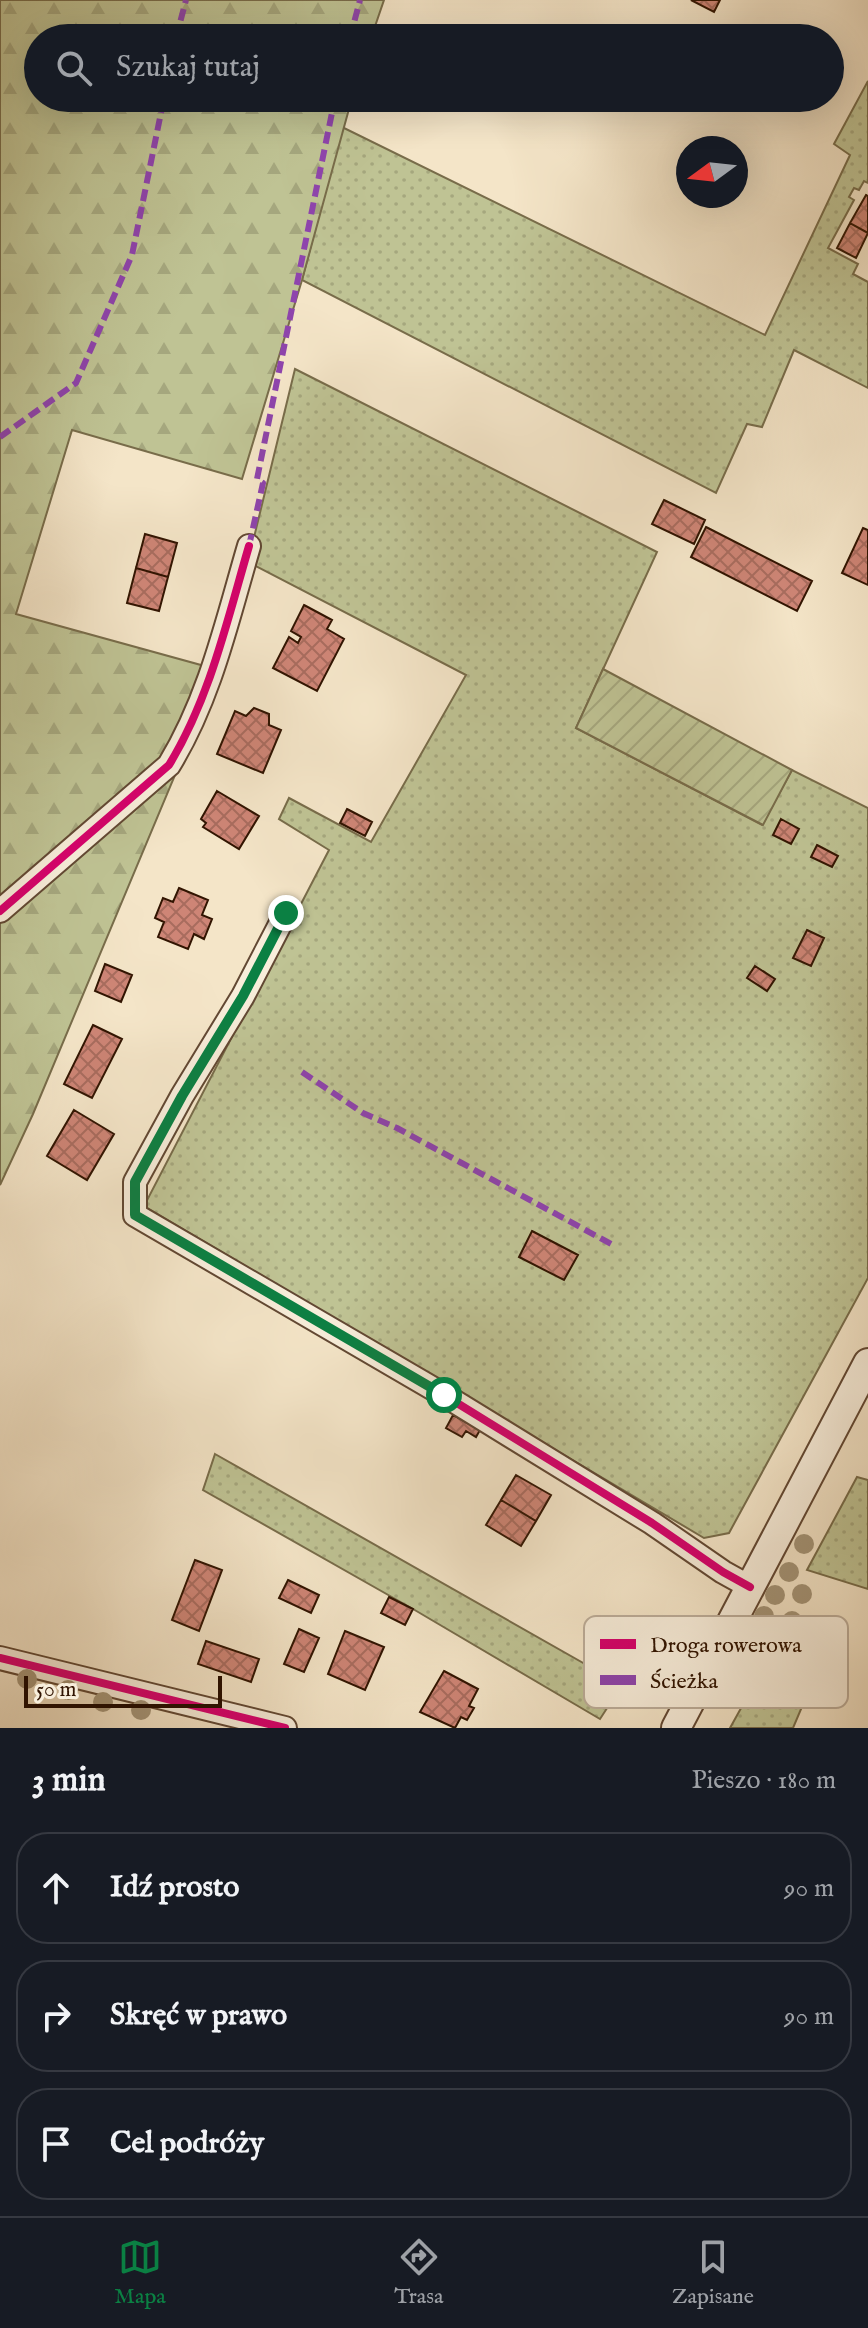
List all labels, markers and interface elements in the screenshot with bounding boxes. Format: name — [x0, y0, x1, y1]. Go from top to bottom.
search box — [24, 24, 844, 112]
icon: search — [52, 46, 96, 90]
text: Szukaj tutaj — [116, 49, 260, 87]
north arrow — [676, 136, 748, 208]
route end — [268, 895, 304, 931]
route start — [426, 1377, 462, 1413]
legend — [584, 1616, 848, 1708]
text: Droga rowerowa — [650, 1632, 802, 1660]
text: Ścieżka — [650, 1668, 719, 1696]
scale bar — [24, 1672, 222, 1708]
text: 50 m — [36, 1676, 77, 1704]
text: 3 min — [32, 1759, 106, 1802]
text: Pieszo · 180 m — [692, 1764, 836, 1797]
icon: ahead — [34, 1866, 78, 1910]
text: Idź prosto — [110, 1869, 239, 1907]
text: 90 m — [784, 1872, 834, 1905]
icon: right — [34, 1994, 78, 2038]
text: Skręć w prawo — [110, 1997, 287, 2035]
text: 90 m — [784, 2000, 834, 2033]
icon: arrive — [34, 2122, 78, 2166]
text: Cel podróży — [110, 2125, 264, 2163]
tab: Mapa — [114, 2235, 166, 2311]
tab: Trasa — [394, 2235, 444, 2311]
tab: Zapisane — [672, 2235, 754, 2311]

